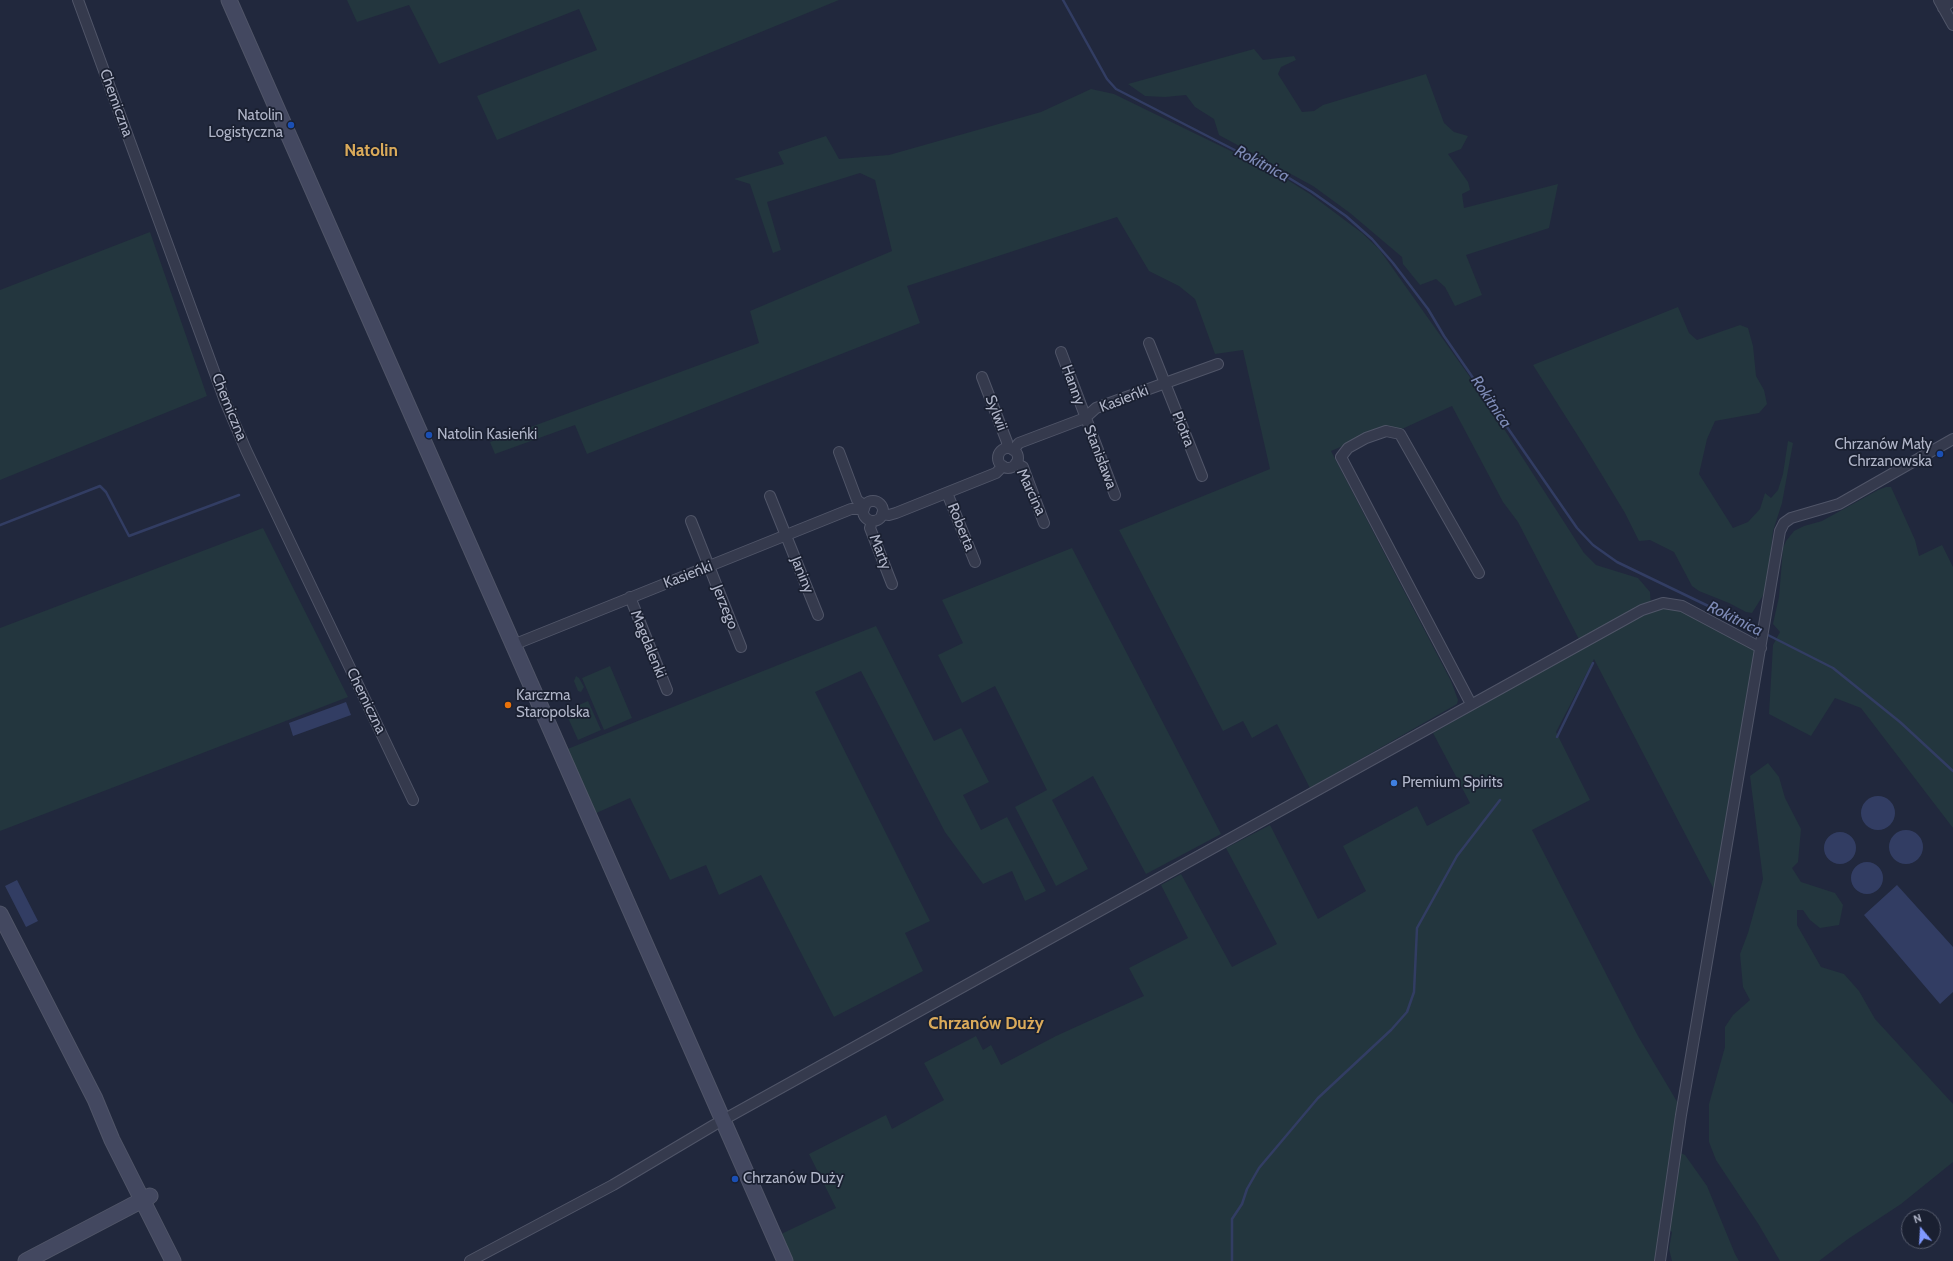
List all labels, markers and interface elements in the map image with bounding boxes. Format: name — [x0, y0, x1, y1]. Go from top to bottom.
street label: Chemiczna — [95, 67, 137, 139]
place label: Natolin Logistyczna — [208, 107, 283, 142]
marker: Natolin Logistyczna — [286, 120, 296, 130]
district label: Natolin — [344, 141, 398, 161]
water label: Rokitnica — [1231, 142, 1293, 186]
street label: Hanny — [1057, 362, 1089, 408]
street label: Chemiczna — [207, 371, 251, 443]
water label: Rokitnica — [1467, 372, 1515, 432]
street label: Kasieńki — [1097, 381, 1151, 417]
street label: Sylwii — [981, 393, 1011, 433]
street label: Piotra — [1168, 409, 1198, 449]
street label: Stanisława — [1080, 422, 1120, 492]
place label: Natolin Kasieńki — [437, 426, 537, 444]
marker: Natolin Kasieńki — [424, 430, 434, 440]
place label: Chrzanów Mały Chrzanowska — [1834, 436, 1932, 471]
marker: Chrzanów Mały Chrzanowska — [1935, 449, 1945, 459]
street label: Marcina — [1012, 466, 1050, 518]
street label: Roberta — [943, 500, 979, 554]
street label: Marty — [865, 532, 895, 572]
street label: Janiny — [787, 554, 817, 596]
street label: Kasieńki — [661, 557, 715, 593]
street label: Jerzego — [708, 582, 742, 632]
water label: Rokitnica — [1704, 597, 1766, 641]
street label: Magdalenki — [626, 607, 670, 681]
street label: Chemiczna — [342, 665, 390, 737]
place label: Karczma Staropolska — [516, 687, 590, 722]
marker: Karczma Staropolska — [503, 700, 513, 710]
place label: Premium Spirits — [1402, 774, 1503, 792]
marker: Premium Spirits — [1389, 778, 1399, 788]
district label: Chrzanów Duży — [928, 1014, 1044, 1034]
place label: Chrzanów Duży — [743, 1170, 843, 1188]
marker: Chrzanów Duży — [730, 1174, 740, 1184]
north arrow — [1901, 1209, 1941, 1249]
text: N — [1912, 1211, 1923, 1226]

